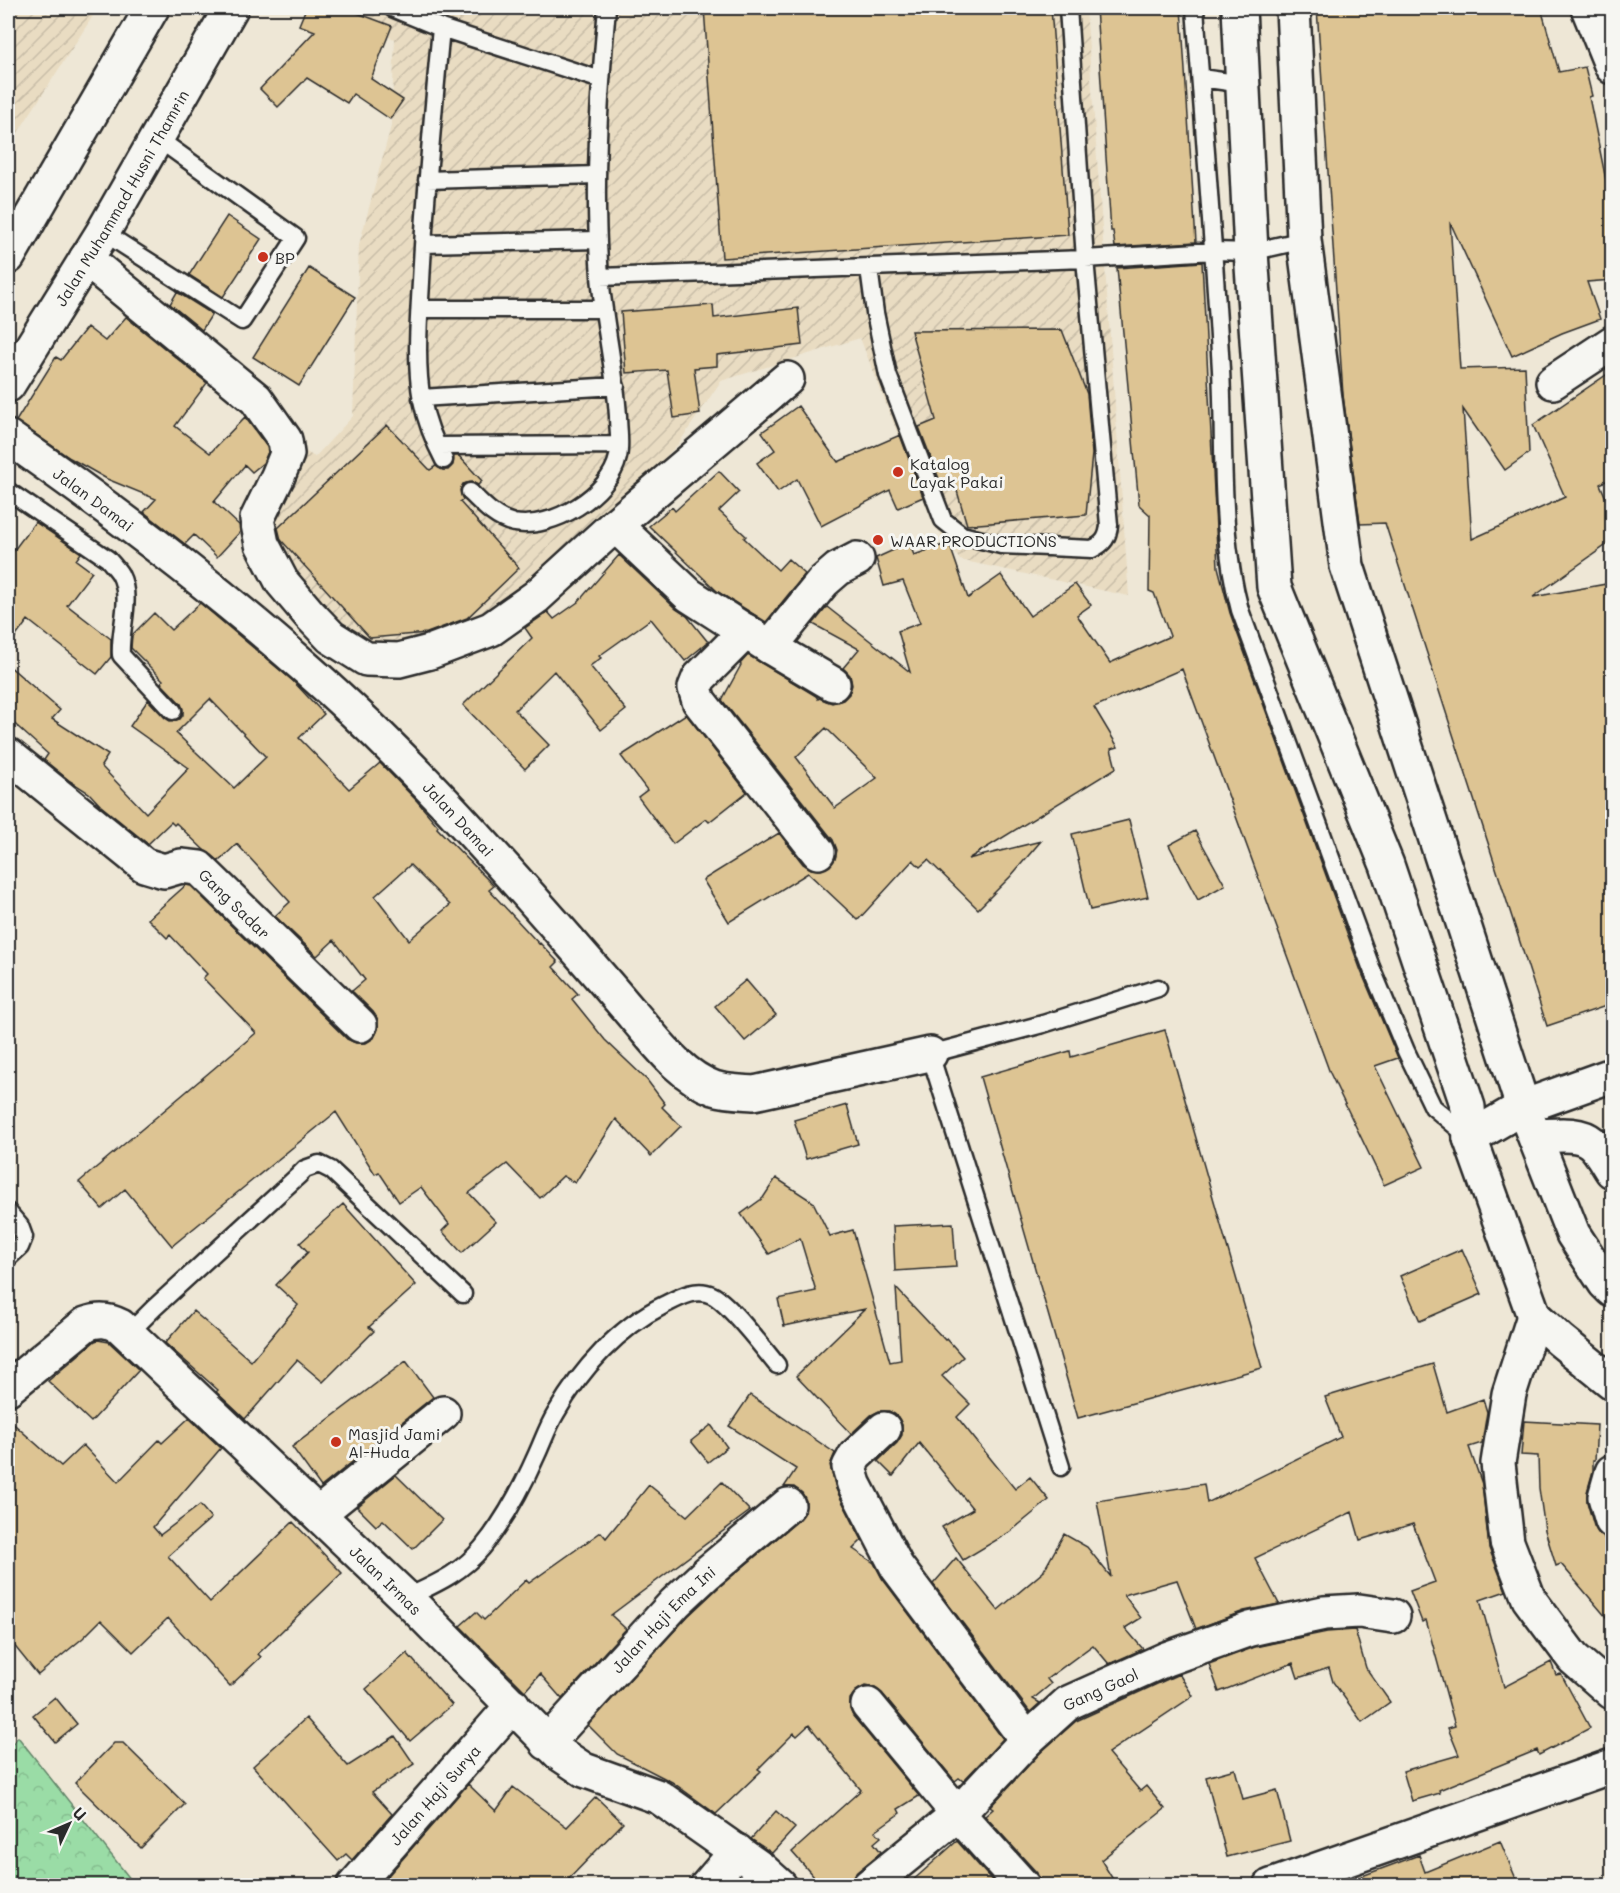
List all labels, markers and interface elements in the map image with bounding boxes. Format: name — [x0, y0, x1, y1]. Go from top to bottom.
street label: Jalan Muhammad Husni Thamrin — [49, 86, 193, 310]
place label: BP — [275, 247, 295, 268]
marker: BP — [256, 250, 270, 264]
place label: Katalog Layak Pakai — [910, 453, 1003, 492]
street label: Jalan Damai — [49, 462, 139, 536]
marker: Katalog Layak Pakai — [891, 465, 905, 479]
place label: WAAR PRODUCTIONS — [890, 530, 1057, 551]
marker: WAAR PRODUCTIONS — [871, 533, 885, 547]
street label: Jalan Damai — [419, 776, 499, 861]
street label: Gang Sadar — [195, 863, 275, 943]
place label: Masjid Jami Al-Huda — [348, 1423, 440, 1462]
marker: Masjid Jami Al-Huda — [329, 1435, 343, 1449]
street label: Jalan Irmas — [346, 1540, 427, 1619]
street label: Jalan Haji Ema Ini — [606, 1560, 719, 1677]
street label: Gang Gaol — [1059, 1663, 1141, 1715]
street label: Jalan Haji Surya — [384, 1739, 485, 1849]
north arrow — [39, 1794, 99, 1854]
text: U — [69, 1802, 92, 1825]

